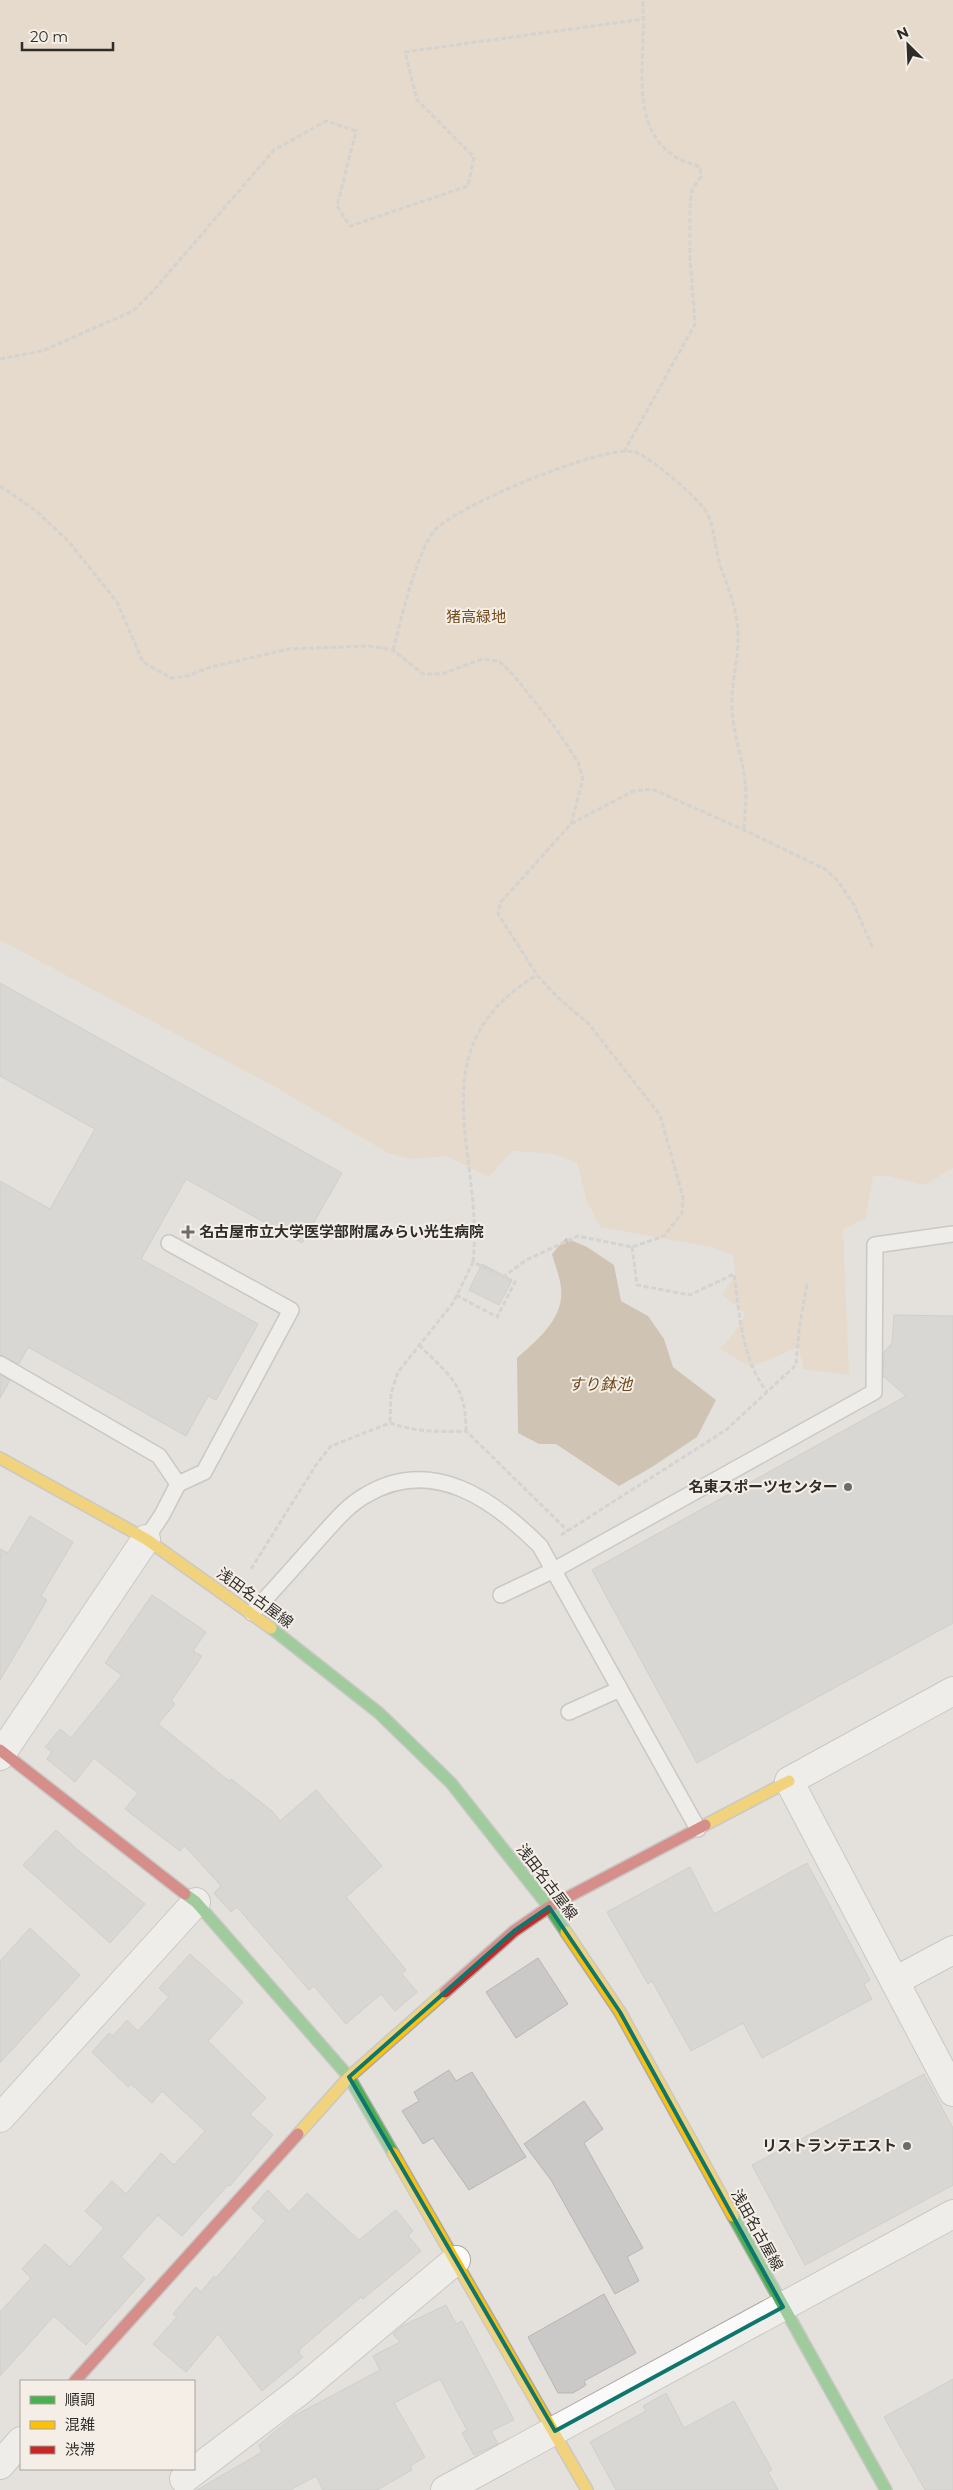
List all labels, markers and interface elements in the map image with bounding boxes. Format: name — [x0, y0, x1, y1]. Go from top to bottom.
scale bar — [22, 20, 114, 52]
north arrow — [883, 20, 933, 70]
text: N — [894, 23, 912, 44]
text: 20 m — [30, 27, 68, 46]
park label: 猪高緑地 — [446, 607, 506, 626]
place label: 名古屋市立大学医学部附属みらい光生病院 — [199, 1222, 484, 1241]
marker: 名古屋市立大学医学部附属みらい光生病院 — [181, 1225, 195, 1239]
water label: すり鉢池 — [568, 1375, 634, 1394]
place label: 名東スポーツセンター — [688, 1477, 838, 1496]
marker: 名東スポーツセンター — [842, 1481, 854, 1493]
street label: 浅田名古屋線 — [213, 1563, 297, 1632]
street label: 浅田名古屋線 — [513, 1840, 582, 1923]
place label: リストランテエスト — [762, 2136, 897, 2155]
marker: リストランテエスト — [901, 2140, 913, 2152]
street label: 浅田名古屋線 — [727, 2186, 788, 2274]
legend — [20, 2380, 195, 2470]
text: 順調 — [65, 2390, 95, 2409]
text: 混雑 — [65, 2415, 95, 2434]
text: 渋滞 — [65, 2440, 95, 2459]

